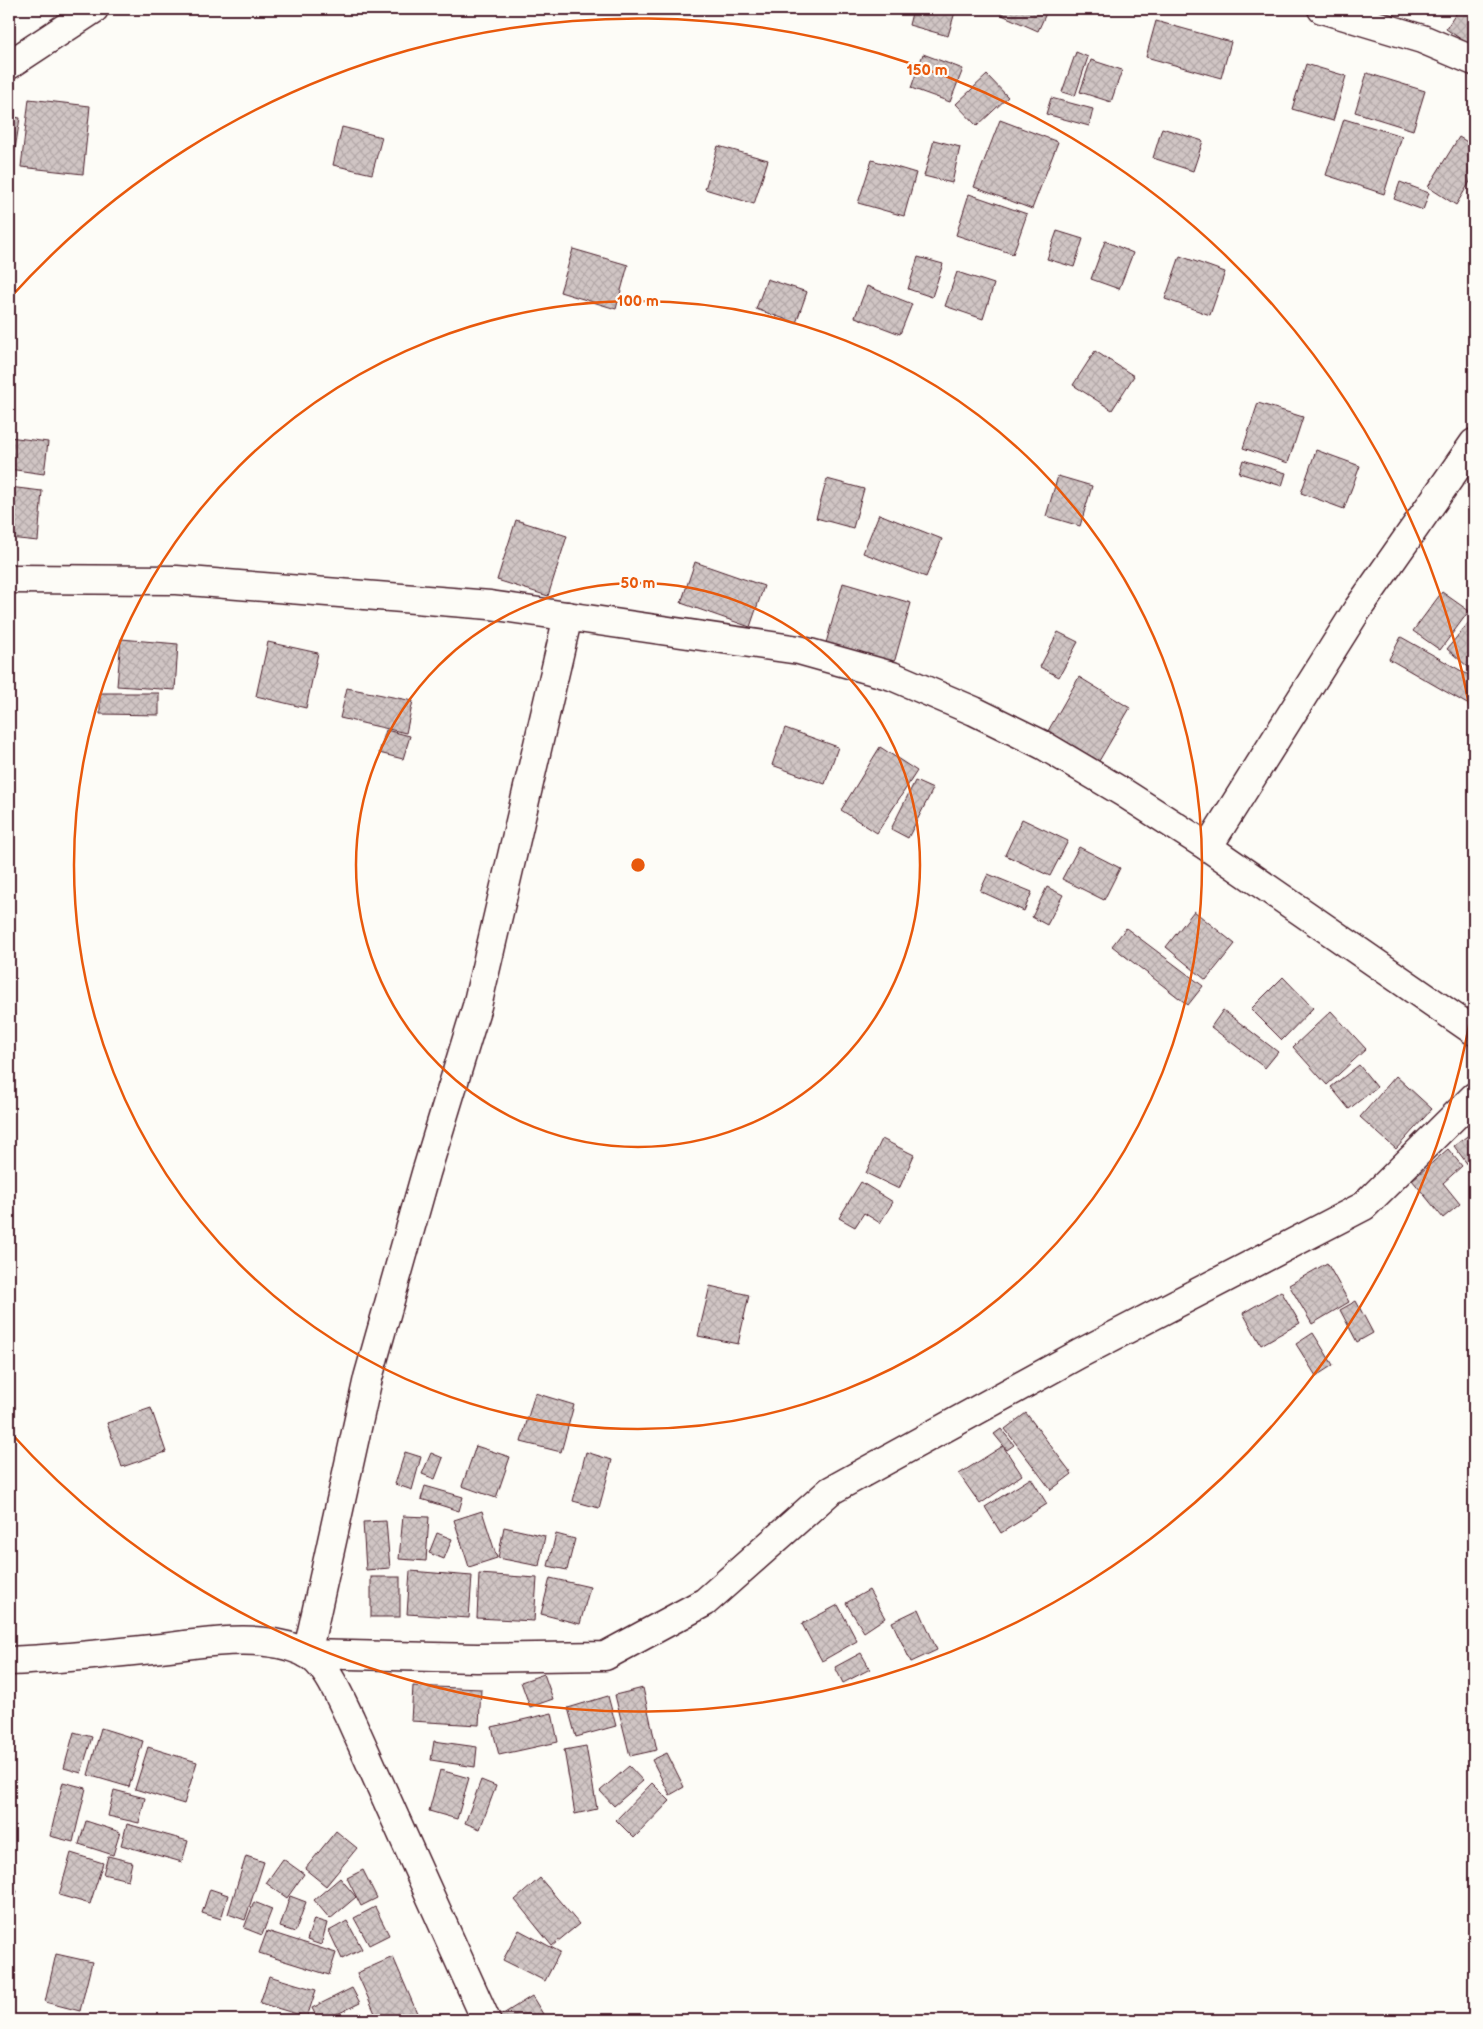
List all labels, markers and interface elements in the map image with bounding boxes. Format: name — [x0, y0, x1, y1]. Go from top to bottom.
text: 150 m — [906, 61, 948, 80]
text: 100 m — [617, 292, 659, 311]
text: 50 m — [621, 574, 656, 593]
centre of rings — [629, 856, 647, 874]

